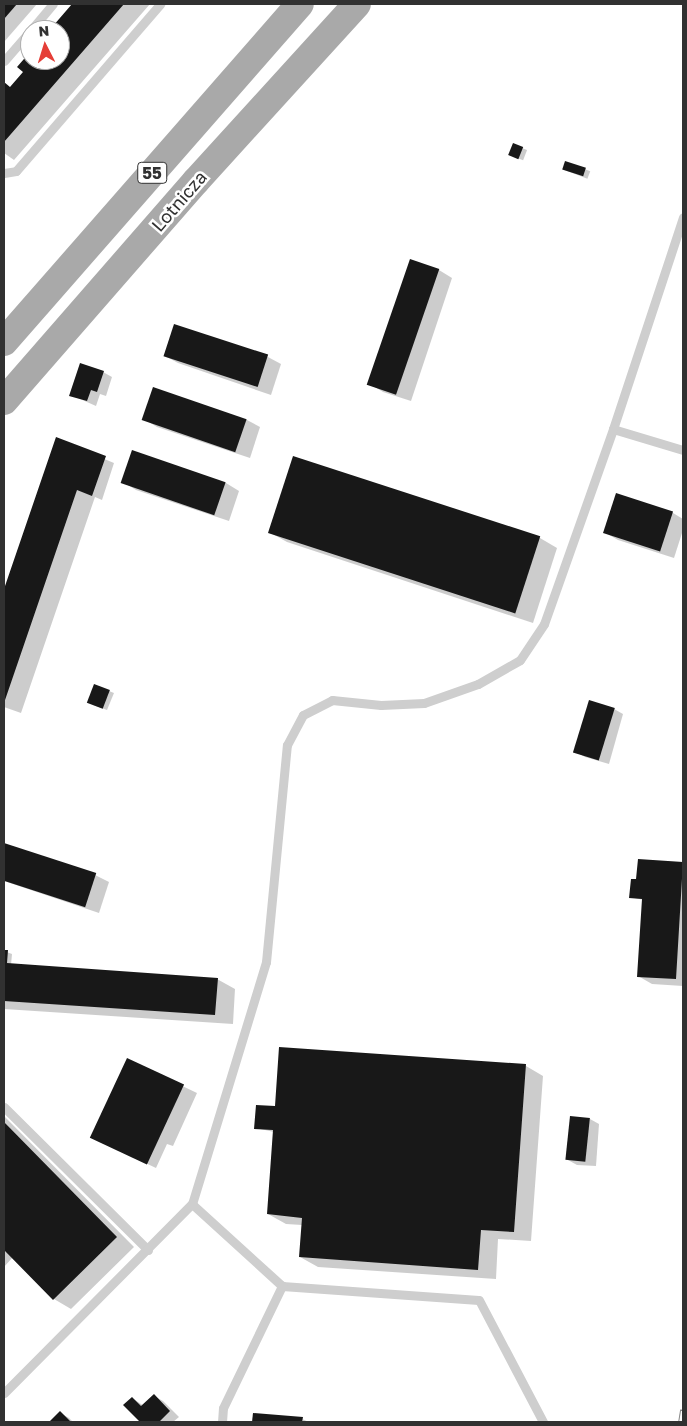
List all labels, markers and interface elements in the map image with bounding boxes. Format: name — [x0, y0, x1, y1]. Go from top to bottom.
north arrow — [20, 20, 70, 70]
text: N — [38, 22, 50, 39]
road number: 55 — [137, 160, 167, 187]
street label: Lotnicza — [147, 166, 211, 236]

